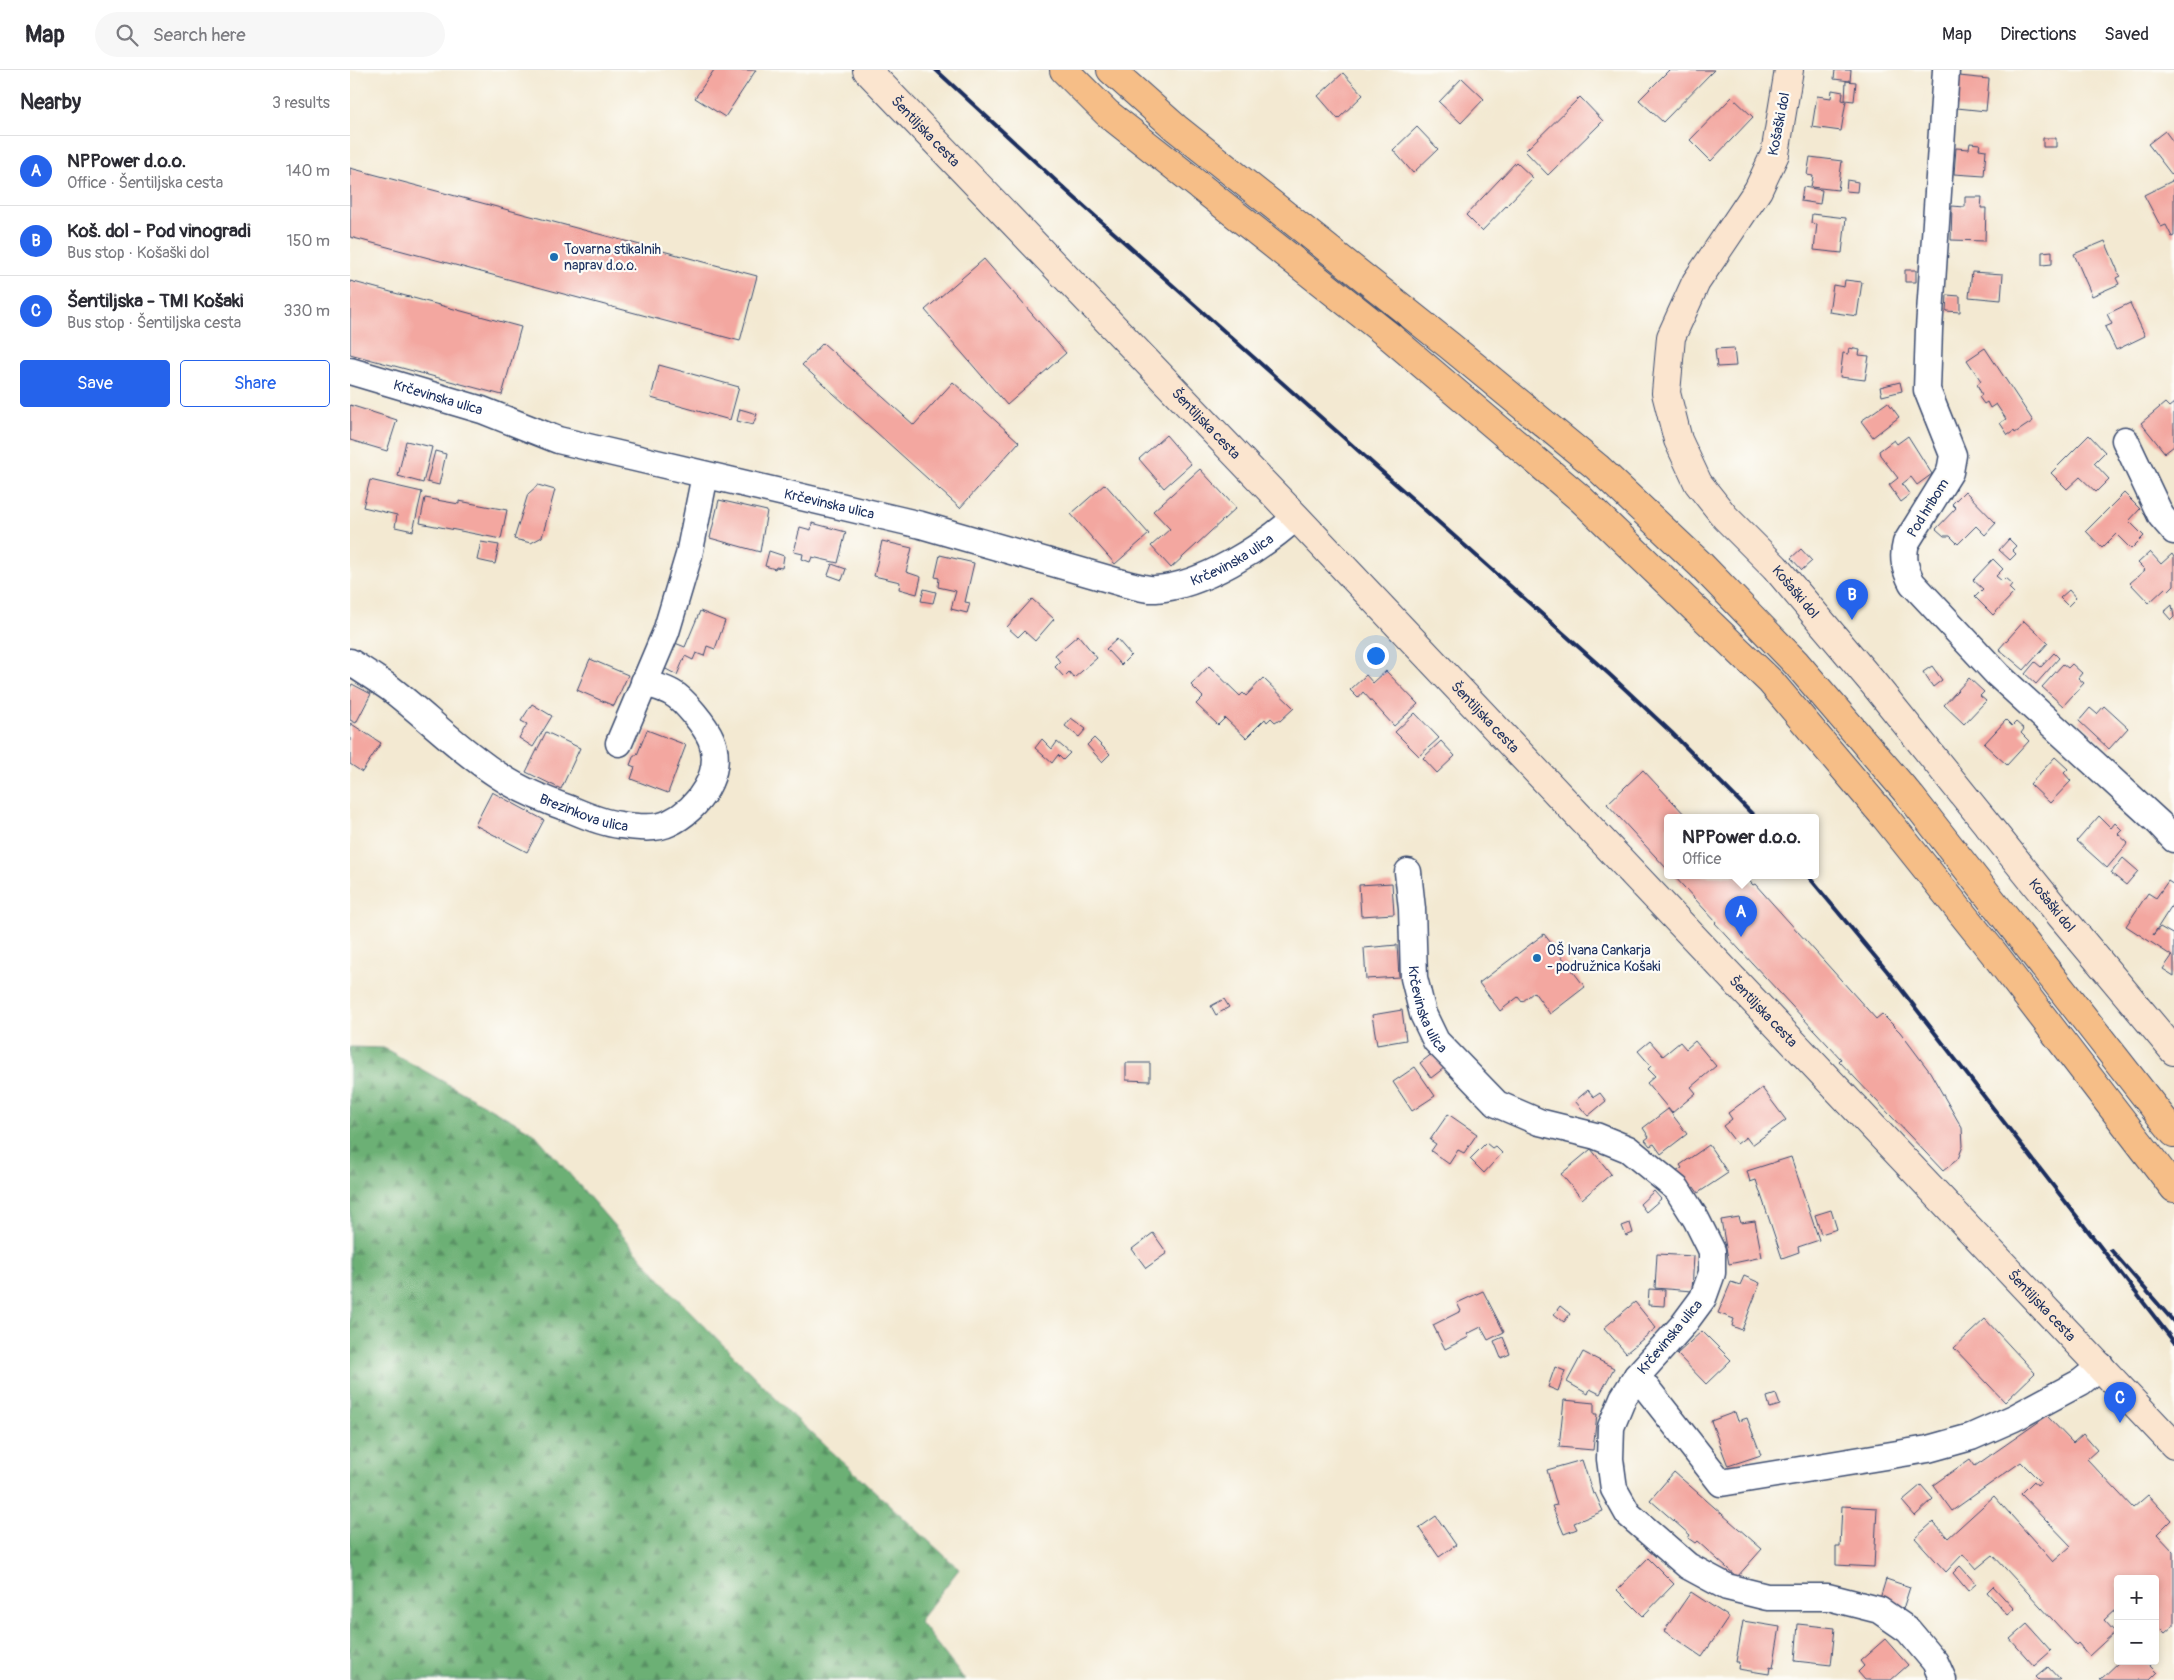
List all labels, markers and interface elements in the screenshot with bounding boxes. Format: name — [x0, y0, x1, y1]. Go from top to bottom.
search box — [95, 12, 445, 57]
text: Map — [25, 20, 65, 49]
icon: search — [113, 21, 141, 49]
text: Search here — [153, 23, 246, 47]
text: Map — [1942, 23, 1972, 46]
text: Directions — [2000, 23, 2076, 46]
text: Saved — [2104, 23, 2149, 46]
text: Nearby — [20, 89, 81, 116]
street label: Košaški dol — [1765, 91, 1793, 157]
street label: Šentiljska cesta — [888, 92, 964, 170]
text: 3 results — [272, 93, 330, 113]
text: NPPower d.o.o. — [67, 149, 186, 173]
text: A — [31, 161, 41, 181]
text: 140 m — [286, 161, 330, 181]
text: Office · Šentiljska cesta — [67, 173, 223, 193]
text: Koš. dol - Pod vinogradi — [67, 219, 251, 243]
text: B — [31, 231, 41, 251]
text: 150 m — [286, 231, 330, 251]
place label: Tovarna stikalnih naprav d.o.o. — [564, 241, 661, 274]
text: Bus stop · Košaški dol — [67, 243, 210, 263]
marker: Tovarna stikalnih naprav d.o.o. — [548, 251, 560, 263]
text: Šentiljska - TMI Košaki — [67, 289, 243, 313]
text: C — [31, 301, 41, 321]
text: 330 m — [284, 301, 330, 321]
text: Bus stop · Šentiljska cesta — [67, 313, 241, 333]
button: Save — [20, 360, 170, 407]
button: Share — [180, 360, 330, 407]
street label: Krčevinska ulica — [392, 376, 485, 418]
street label: Šentiljska cesta — [1168, 384, 1244, 462]
street label: Pod hribom — [1903, 476, 1953, 540]
street label: Krčevinska ulica — [783, 485, 876, 522]
street label: Krčevinska ulica — [1188, 530, 1277, 589]
street label: Košaški dol — [1769, 562, 1823, 622]
pin: B — [1836, 579, 1868, 620]
your location — [1363, 643, 1389, 669]
street label: Šentiljska cesta — [1448, 677, 1523, 756]
street label: Brezinkova ulica — [537, 790, 629, 835]
popup — [1664, 814, 1819, 879]
text: NPPower d.o.o. — [1682, 825, 1801, 849]
text: Office — [1682, 849, 1721, 869]
street label: Košaški dol — [2026, 875, 2079, 935]
pin: A — [1725, 896, 1757, 937]
place label: OŠ Ivana Cankarja - podružnica Košaki — [1547, 941, 1661, 975]
marker: OŠ Ivana Cankarja - podružnica Košaki — [1531, 952, 1543, 964]
street label: Krčevinska ulica — [1405, 965, 1451, 1056]
street label: Šentiljska cesta — [1726, 971, 1801, 1050]
street label: Šentiljska cesta — [2004, 1266, 2080, 1345]
street label: Krčevinska ulica — [1634, 1296, 1706, 1378]
pin: C — [2104, 1382, 2136, 1423]
map controls — [2114, 1575, 2159, 1665]
button: + — [2114, 1575, 2159, 1620]
button: − — [2114, 1620, 2159, 1665]

